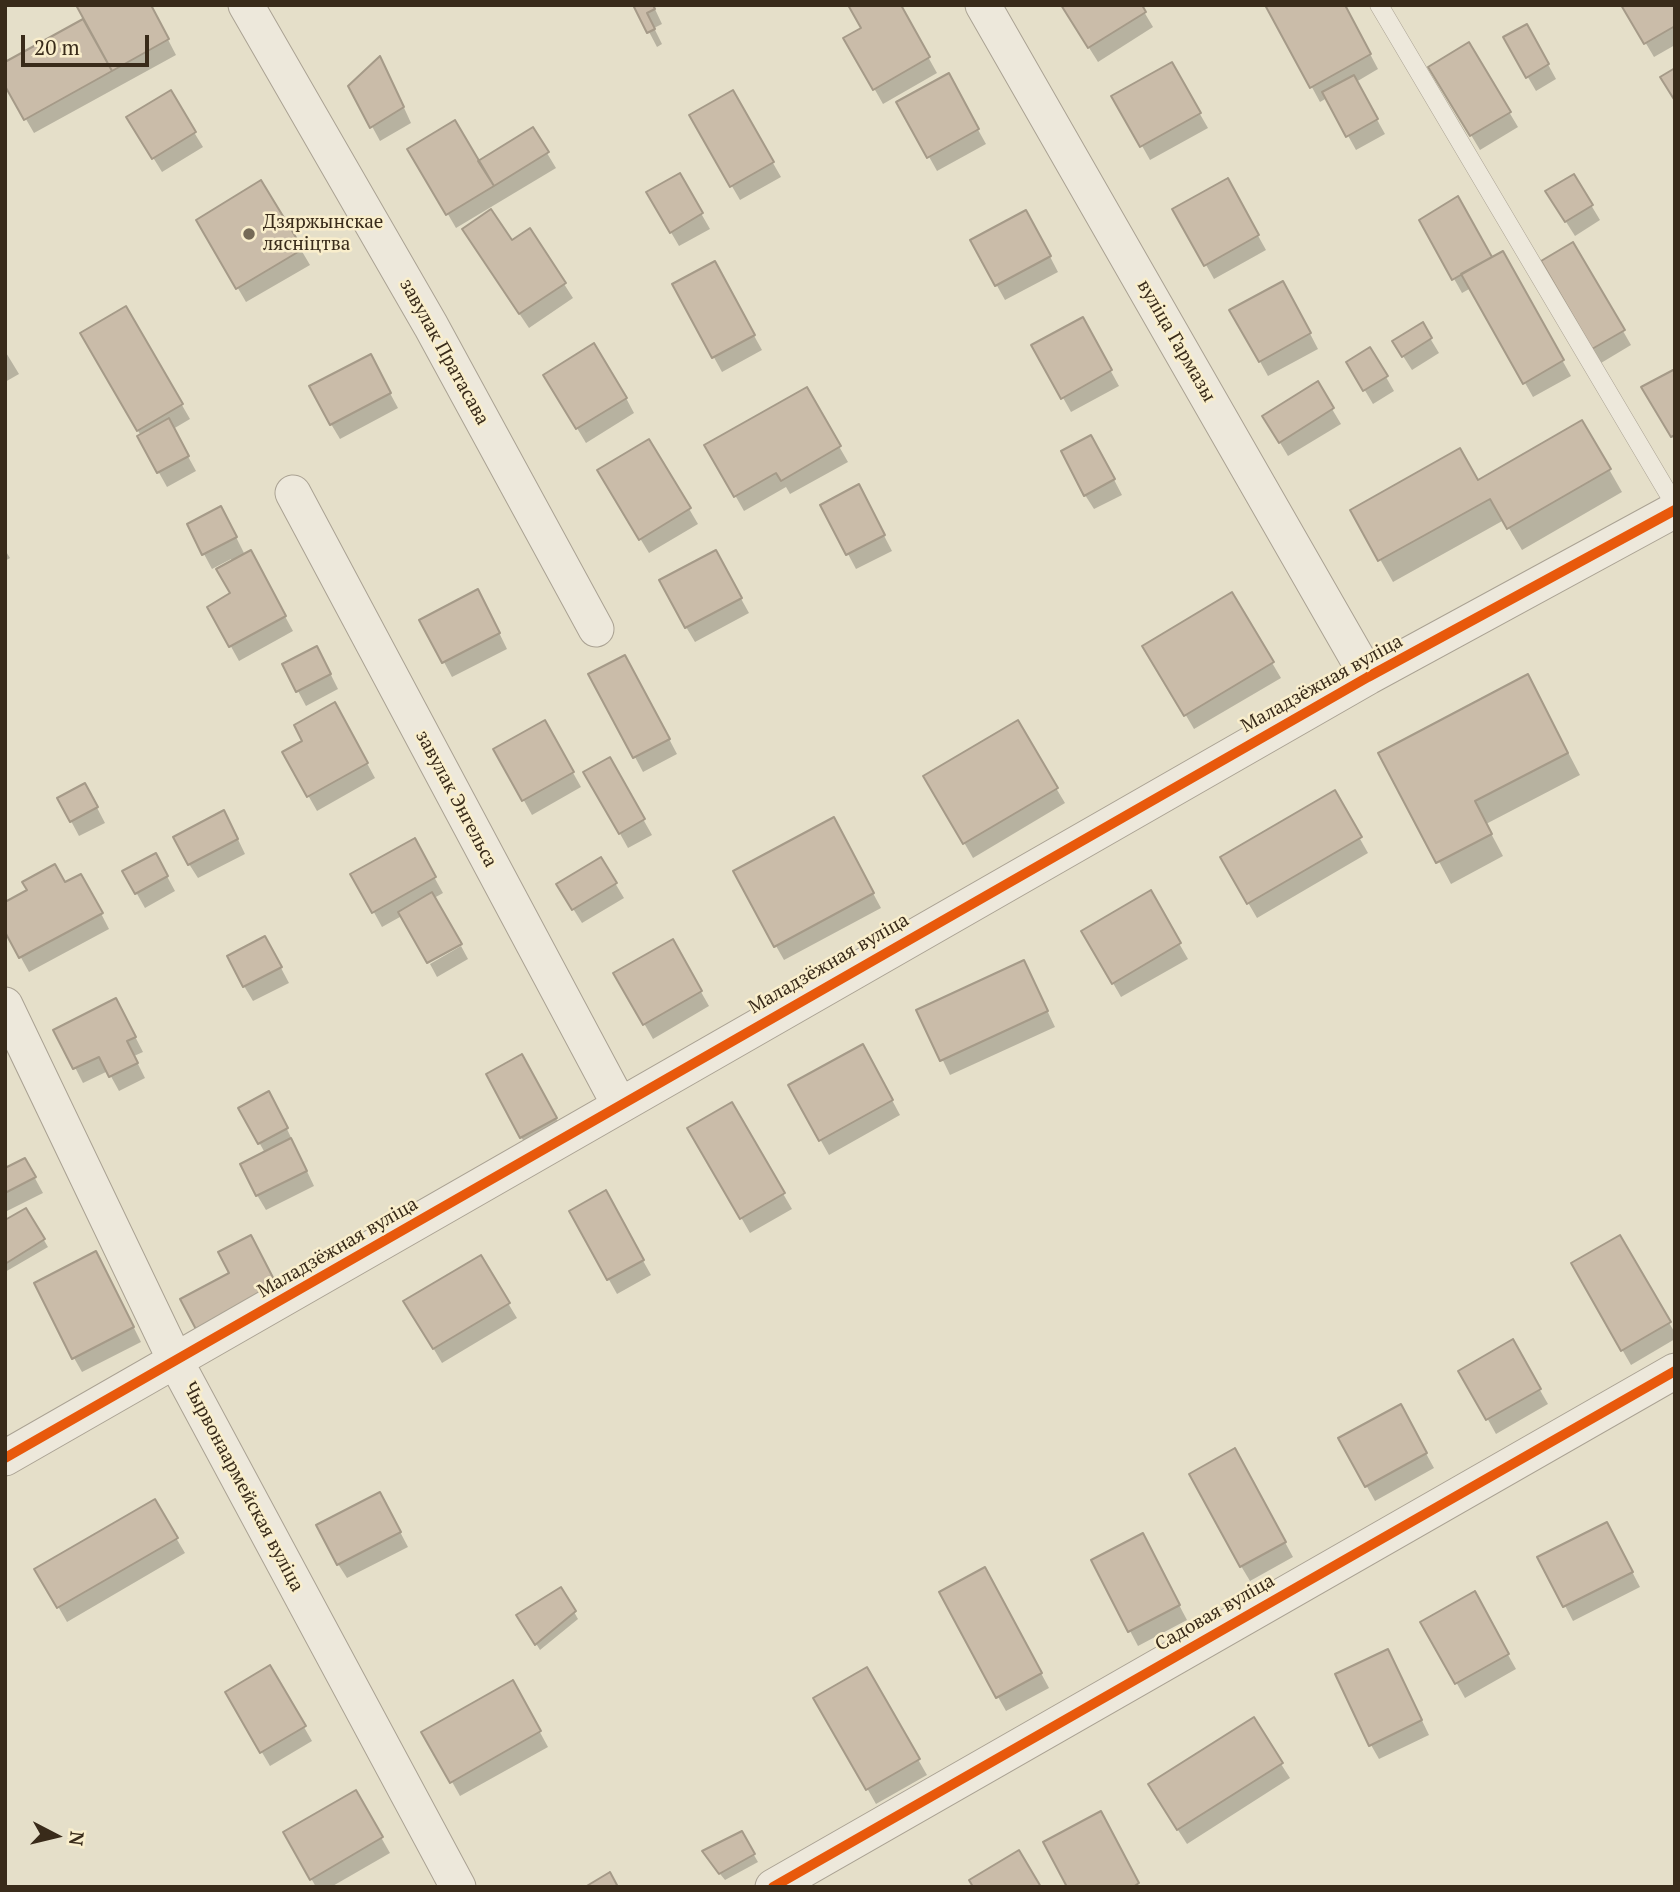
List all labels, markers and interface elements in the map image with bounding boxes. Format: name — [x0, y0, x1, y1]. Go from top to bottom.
scale bar — [24, 21, 152, 65]
text: 20 m — [34, 33, 80, 61]
place label: Дзяржынскае лясніцтва — [263, 212, 383, 256]
marker: Дзяржынскае лясніцтва — [241, 226, 257, 242]
street label: завулак Пратасава — [394, 275, 494, 429]
street label: вуліца Гармазы — [1132, 276, 1220, 406]
street label: Маладзёжная вуліца — [1237, 630, 1407, 738]
street label: завулак Энгельса — [410, 727, 502, 871]
street label: Маладзёжная вуліца — [745, 909, 913, 1019]
street label: Маладзёжная вуліца — [254, 1193, 422, 1303]
street label: Чырвонаармейская вуліца — [178, 1378, 308, 1596]
street label: Садовая вуліца — [1151, 1570, 1279, 1656]
north arrow — [21, 1801, 91, 1871]
text: N — [64, 1830, 91, 1847]

